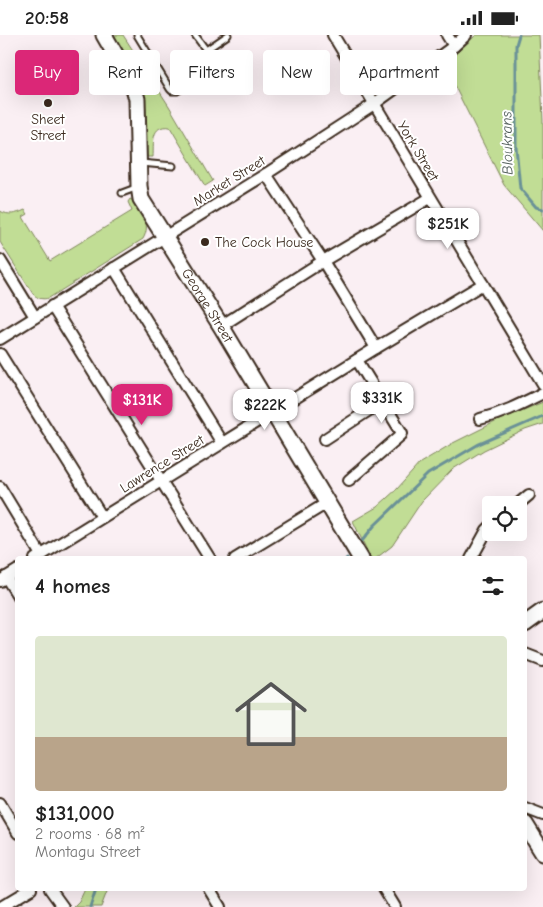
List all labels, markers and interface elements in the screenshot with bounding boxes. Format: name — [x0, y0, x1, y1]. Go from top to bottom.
text: 20:58 — [25, 7, 69, 29]
chip: Buy — [15, 50, 79, 95]
chip: Rent — [89, 50, 160, 95]
chip: Filters — [170, 50, 253, 95]
chip: New — [263, 50, 330, 95]
chip: Apartment — [340, 50, 457, 95]
marker: Sheet Street — [42, 97, 54, 109]
water label: Bloukrans — [497, 110, 517, 175]
place label: Sheet Street — [30, 111, 67, 144]
street label: York Street — [393, 118, 443, 185]
street label: Market Street — [190, 152, 269, 210]
pin: $251K — [413, 207, 483, 250]
text: $251K — [427, 215, 469, 233]
place label: The Cock House — [215, 234, 313, 251]
marker: The Cock House — [199, 236, 211, 248]
street label: George Street — [178, 265, 238, 346]
pin: $331K — [347, 381, 417, 424]
pin: $131K — [107, 383, 177, 426]
pin: $222K — [230, 389, 300, 431]
text: $331K — [362, 389, 402, 407]
text: $131K — [122, 391, 162, 409]
text: $222K — [244, 396, 286, 414]
street label: Lawrence Street — [117, 431, 208, 497]
map controls — [482, 496, 527, 541]
button: locate — [482, 496, 527, 541]
icon: filters — [479, 572, 507, 600]
text: 4 homes — [35, 574, 110, 598]
icon: home — [226, 669, 316, 759]
text: $131,000 — [35, 801, 115, 825]
text: 2 rooms · 68 m² — [35, 825, 145, 843]
text: Montagu Street — [35, 843, 140, 861]

